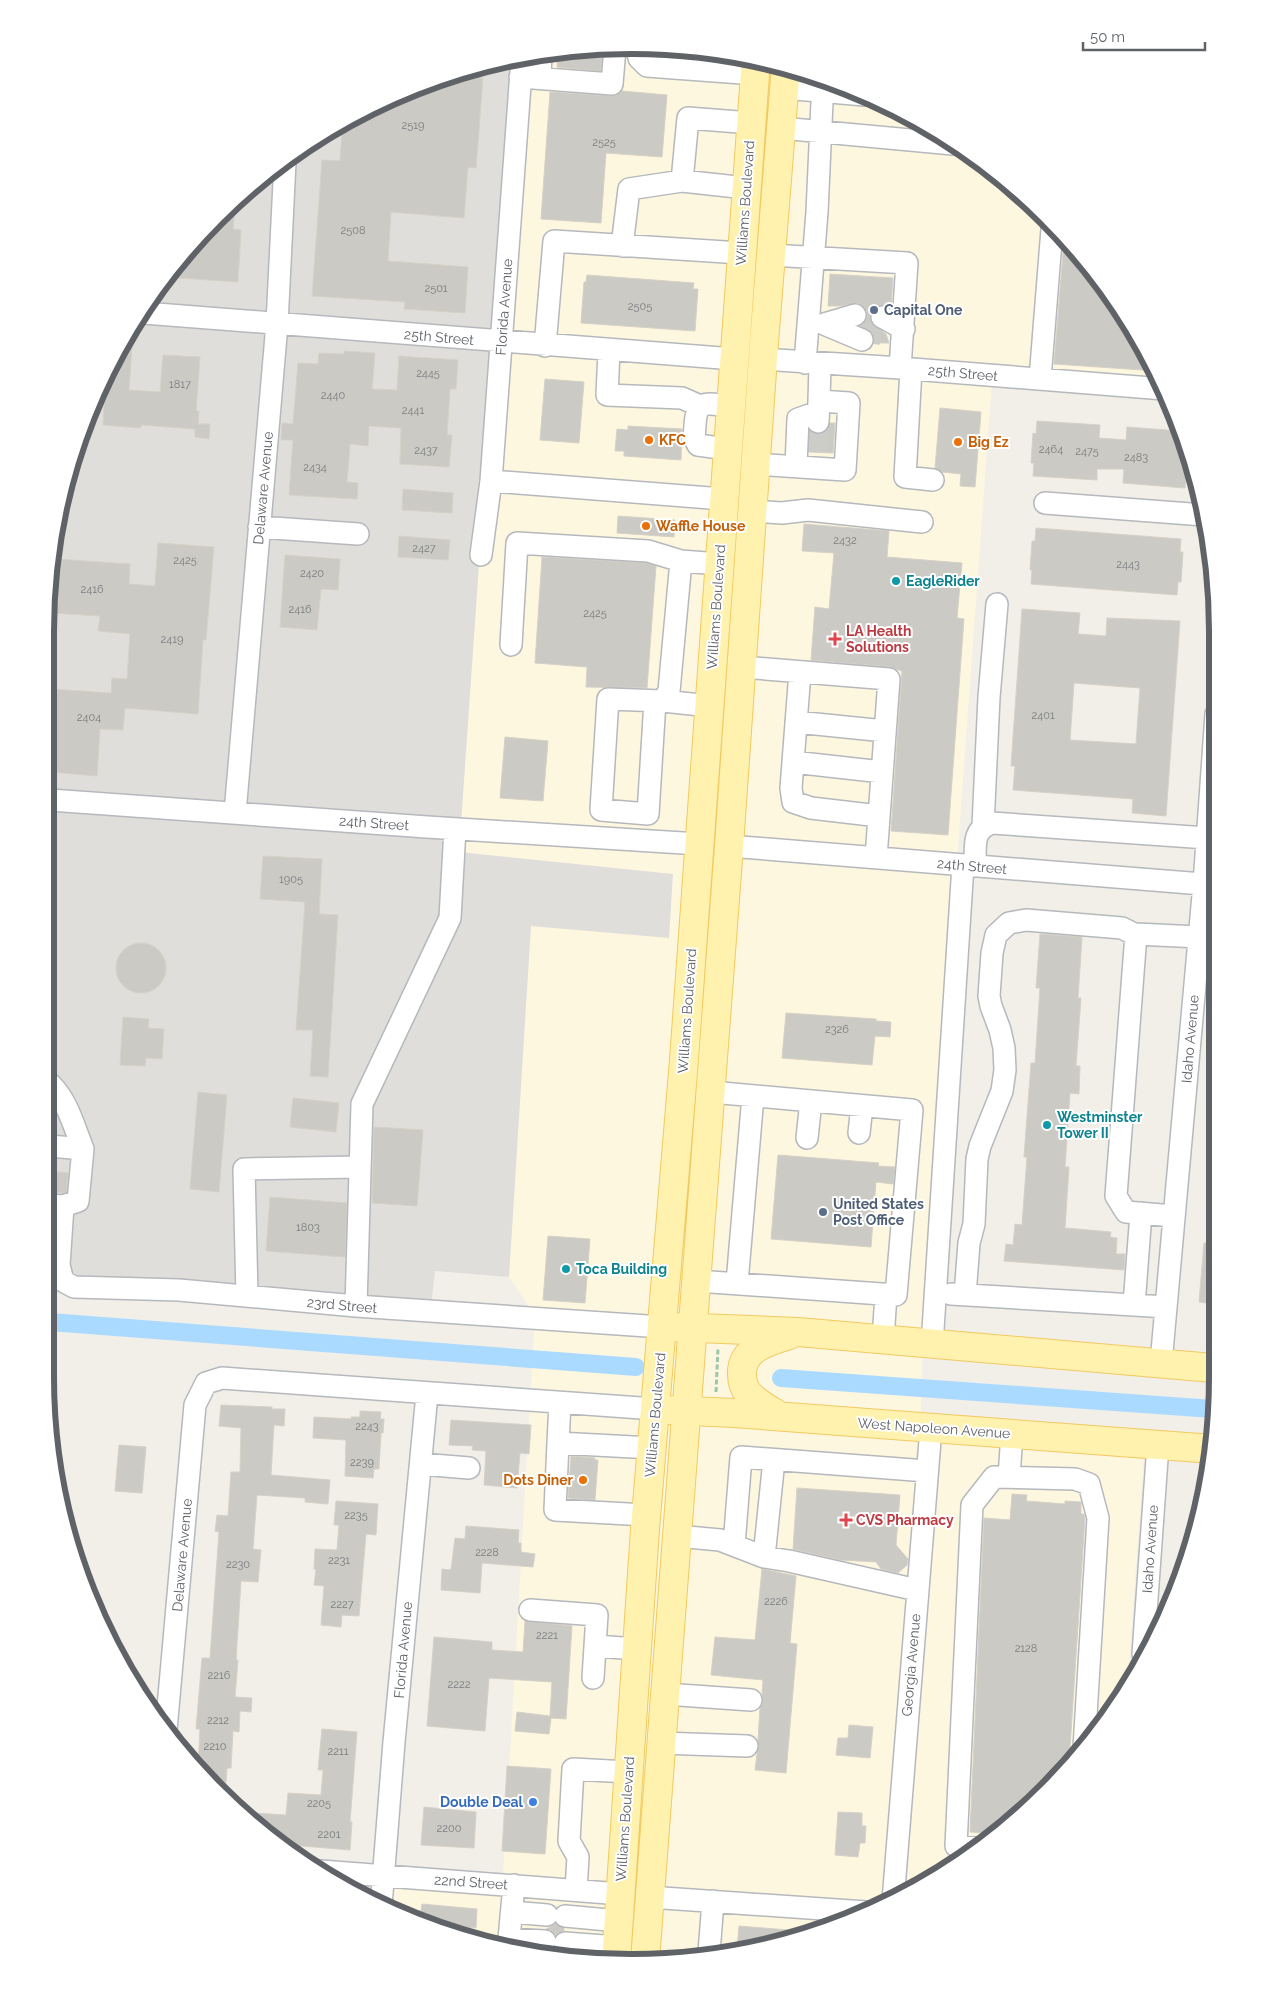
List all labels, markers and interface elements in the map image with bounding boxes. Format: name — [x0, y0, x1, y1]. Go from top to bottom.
scale bar — [1083, 20, 1206, 52]
text: 50 m — [1090, 28, 1125, 46]
house number: 2519 — [402, 119, 424, 132]
house number: 2525 — [592, 136, 616, 149]
street label: Williams Boulevard — [733, 140, 757, 266]
house number: 2508 — [341, 224, 365, 237]
street label: Florida Avenue — [493, 258, 515, 356]
house number: 2501 — [424, 282, 448, 295]
house number: 2505 — [628, 300, 652, 313]
place label: Capital One — [884, 302, 963, 318]
marker: Capital One — [868, 304, 880, 316]
street label: 25th Street — [403, 326, 475, 348]
street label: 25th Street — [927, 362, 999, 384]
house number: 2445 — [416, 367, 440, 380]
house number: 1817 — [169, 378, 191, 391]
house number: 2440 — [321, 389, 346, 402]
house number: 2441 — [402, 404, 425, 417]
street label: Delaware Avenue — [250, 431, 276, 545]
place label: KFC — [659, 432, 686, 448]
marker: KFC — [643, 434, 655, 446]
place label: Big Ez — [968, 434, 1009, 450]
marker: Big Ez — [952, 436, 964, 448]
house number: 2464 — [1039, 443, 1063, 456]
house number: 2437 — [414, 444, 438, 457]
house number: 2475 — [1075, 445, 1099, 458]
house number: 2483 — [1124, 451, 1148, 464]
house number: 2434 — [303, 461, 327, 474]
place label: Waffle House — [656, 518, 746, 534]
marker: Waffle House — [640, 520, 652, 532]
house number: 2432 — [833, 534, 857, 547]
house number: 2427 — [412, 542, 436, 555]
street label: Williams Boulevard — [704, 544, 728, 670]
house number: 2425 — [173, 554, 197, 567]
house number: 2443 — [1116, 558, 1140, 571]
house number: 2420 — [300, 567, 324, 580]
place label: EagleRider — [906, 573, 980, 589]
marker: EagleRider — [890, 575, 902, 587]
house number: 2416 — [80, 583, 104, 596]
house number: 2416 — [288, 603, 312, 616]
house number: 2425 — [583, 607, 607, 620]
place label: LA Health Solutions — [846, 623, 911, 655]
marker: LA Health Solutions — [828, 632, 842, 646]
house number: 2419 — [161, 633, 183, 646]
house number: 2401 — [1031, 709, 1055, 722]
house number: 2404 — [77, 711, 101, 724]
street label: 24th Street — [338, 813, 410, 833]
street label: 24th Street — [936, 855, 1008, 877]
house number: 1905 — [279, 873, 303, 886]
street label: Williams Boulevard — [675, 948, 699, 1074]
street label: Idaho Avenue — [1178, 994, 1202, 1084]
house number: 2326 — [825, 1023, 849, 1036]
place label: Westminster Tower II — [1057, 1109, 1143, 1141]
marker: Westminster Tower II — [1041, 1119, 1053, 1131]
place label: United States Post Office — [833, 1196, 924, 1228]
marker: United States Post Office — [817, 1206, 829, 1218]
house number: 1803 — [296, 1221, 320, 1234]
place label: Toca Building — [576, 1261, 667, 1277]
marker: Toca Building — [560, 1263, 572, 1275]
street label: 23rd Street — [306, 1294, 378, 1316]
street label: Williams Boulevard — [642, 1352, 668, 1478]
street label: West Napoleon Avenue — [857, 1415, 1011, 1441]
house number: 2243 — [355, 1420, 379, 1433]
house number: 2239 — [350, 1456, 374, 1469]
place label: Dots Diner — [503, 1472, 574, 1488]
marker: Dots Diner — [577, 1474, 589, 1486]
street label: Delaware Avenue — [169, 1498, 195, 1612]
street label: Idaho Avenue — [1139, 1504, 1161, 1594]
house number: 2235 — [344, 1509, 368, 1522]
place label: CVS Pharmacy — [856, 1512, 954, 1528]
marker: CVS Pharmacy — [840, 1514, 852, 1526]
house number: 2228 — [475, 1546, 499, 1559]
house number: 2231 — [328, 1554, 350, 1567]
house number: 2230 — [226, 1558, 250, 1571]
house number: 2226 — [764, 1595, 788, 1608]
house number: 2227 — [330, 1598, 354, 1611]
street label: Florida Avenue — [391, 1601, 415, 1699]
street label: Georgia Avenue — [899, 1613, 923, 1717]
house number: 2221 — [536, 1629, 558, 1642]
house number: 2128 — [1015, 1642, 1037, 1655]
house number: 2216 — [208, 1669, 231, 1682]
house number: 2222 — [448, 1678, 471, 1691]
house number: 2212 — [207, 1714, 229, 1727]
house number: 2210 — [204, 1740, 227, 1753]
house number: 2211 — [328, 1745, 349, 1758]
street label: Williams Boulevard — [613, 1756, 637, 1882]
place label: Double Deal — [440, 1794, 524, 1810]
marker: Double Deal — [527, 1796, 539, 1808]
house number: 2205 — [307, 1797, 331, 1810]
house number: 2200 — [437, 1822, 462, 1835]
house number: 2201 — [318, 1828, 341, 1841]
street label: 22nd Street — [434, 1871, 509, 1893]

